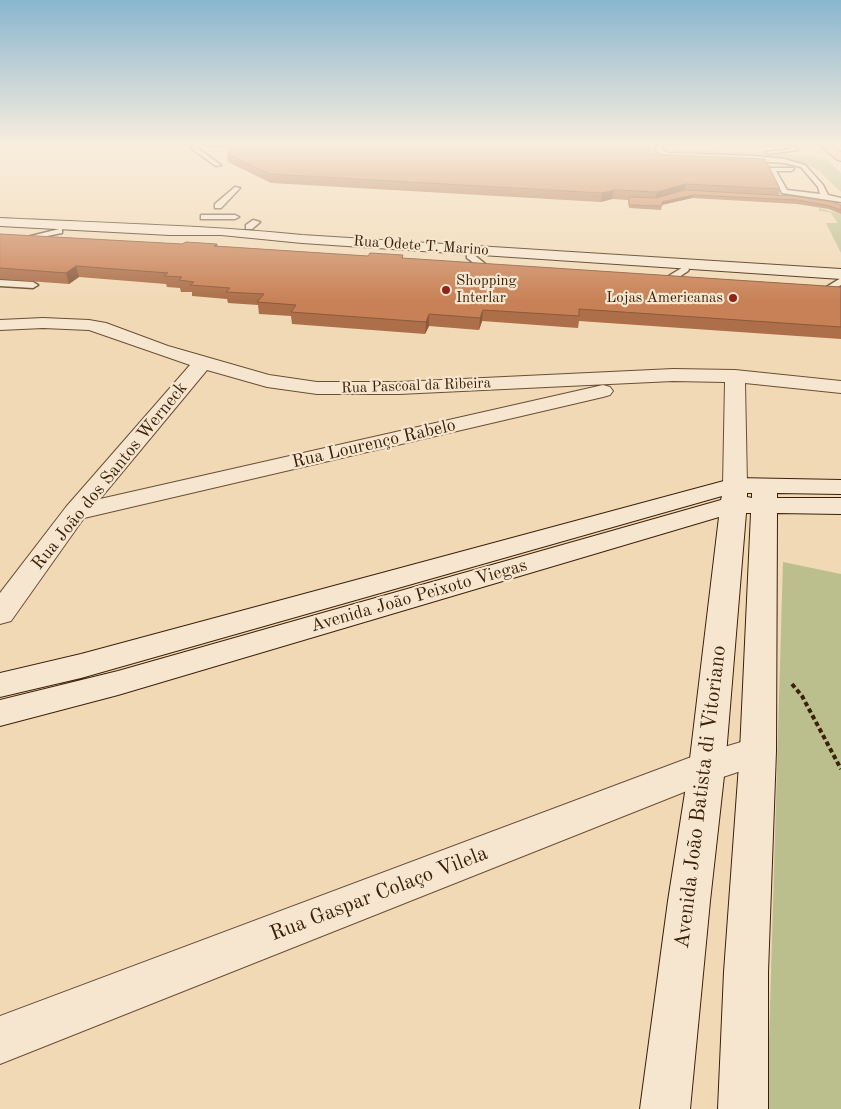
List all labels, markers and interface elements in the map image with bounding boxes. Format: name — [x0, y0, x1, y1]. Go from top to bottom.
street label: Rua Odete T. Marino — [353, 232, 489, 260]
place label: Shopping Interlar — [456, 272, 517, 307]
marker: Shopping Interlar — [440, 284, 452, 296]
place label: Lojas Americanas — [606, 289, 723, 307]
marker: Lojas Americanas — [727, 292, 739, 304]
street label: Rua Pascoal da Ribeira — [341, 374, 491, 398]
street label: Rua João dos Santos Werneck — [28, 378, 192, 574]
street label: Rua Lourenço Rabelo — [290, 415, 458, 473]
street label: Avenida João Peixoto Viegas — [308, 555, 530, 637]
street label: Avenida João Batista di Vitoriano — [670, 644, 732, 950]
street label: Rua Gaspar Colaço Vilela — [267, 841, 491, 947]

